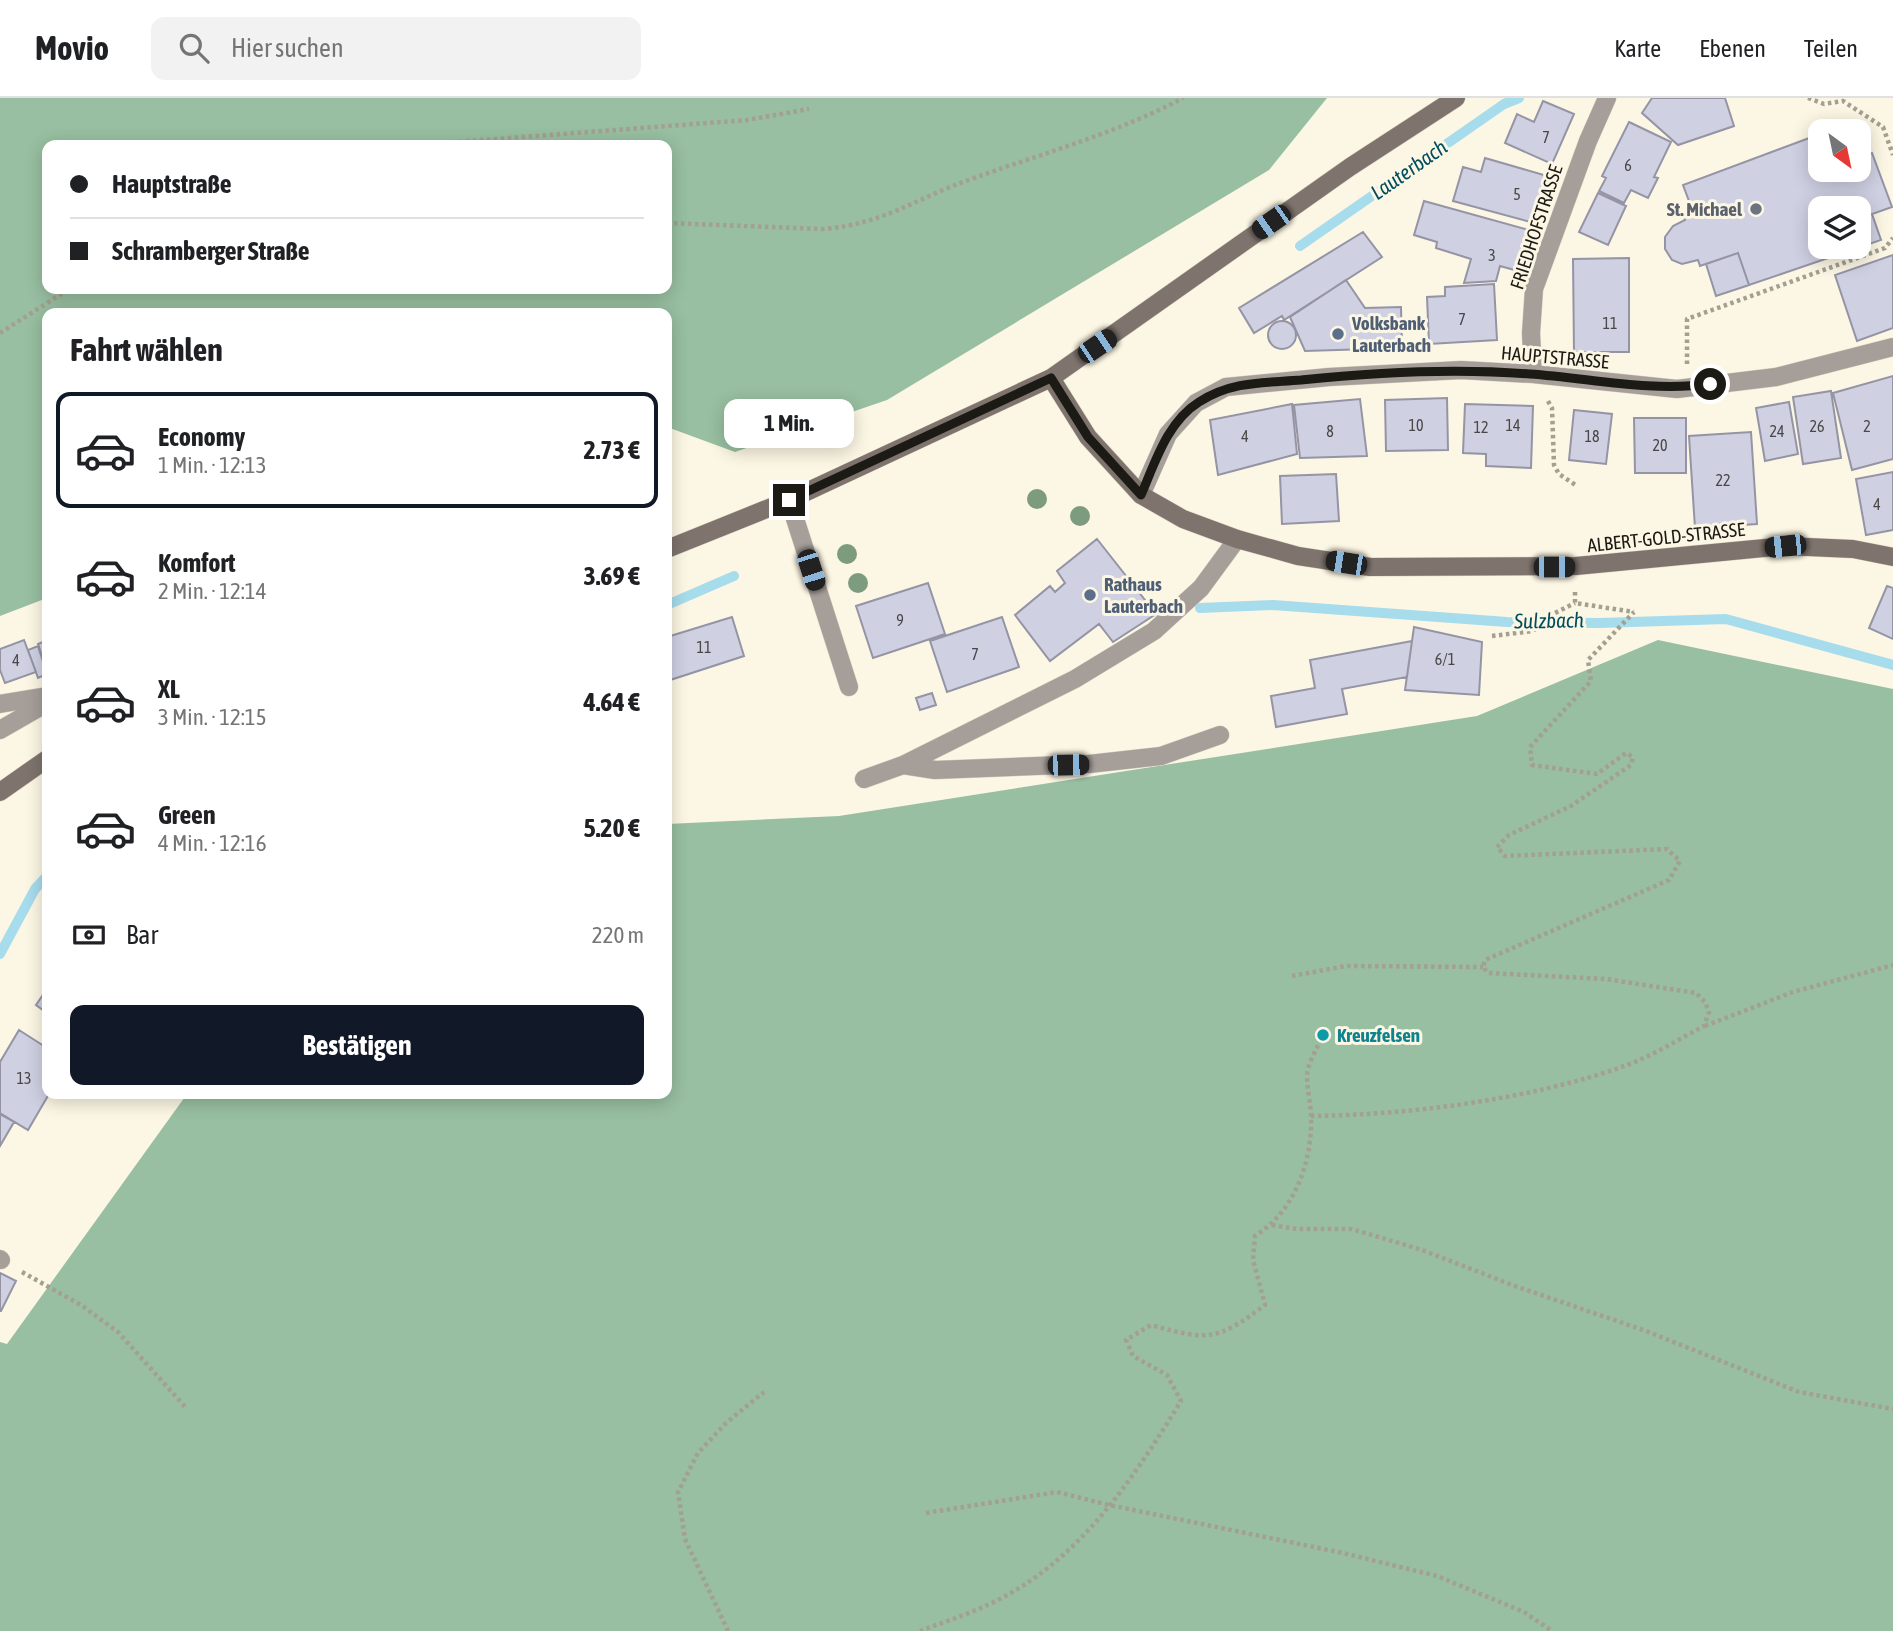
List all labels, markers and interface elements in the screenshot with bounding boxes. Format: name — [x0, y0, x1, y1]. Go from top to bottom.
search box — [151, 17, 641, 80]
text: Movio — [35, 29, 109, 67]
icon: search — [175, 29, 213, 67]
text: Hier suchen — [231, 33, 344, 63]
text: Karte — [1614, 35, 1661, 62]
text: Ebenen — [1699, 35, 1766, 62]
text: Teilen — [1804, 35, 1858, 62]
north arrow — [1808, 119, 1871, 182]
map controls — [1808, 119, 1871, 259]
house number: 7 — [1542, 128, 1550, 146]
water label: Lauterbach — [1366, 134, 1451, 204]
house number: 6 — [1624, 156, 1632, 174]
street label: FRIEDHOFSTRASSE — [1505, 162, 1567, 292]
text: Hauptstraße — [112, 169, 232, 199]
house number: 5 — [1513, 185, 1521, 203]
button: layers — [1808, 196, 1871, 259]
place label: St. Michael — [1667, 198, 1743, 220]
car — [1248, 201, 1295, 243]
marker: St. Michael — [1748, 201, 1764, 217]
text: Schramberger Straße — [112, 236, 310, 266]
house number: 3 — [1488, 246, 1496, 264]
house number: 7 — [1458, 310, 1466, 328]
place label: Volksbank Lauterbach — [1351, 312, 1431, 356]
house number: 11 — [1602, 314, 1618, 332]
car — [1074, 326, 1121, 366]
marker: Volksbank Lauterbach — [1330, 326, 1346, 342]
text: Fahrt wählen — [70, 331, 223, 368]
street label: HAUPTSTRASSE — [1500, 341, 1610, 373]
route start — [1694, 368, 1726, 400]
callout: 1 Min. — [724, 398, 854, 448]
text: 1 Min. — [764, 410, 814, 436]
house number: 10 — [1408, 416, 1424, 434]
house number: 14 — [1505, 416, 1521, 434]
house number: 26 — [1809, 417, 1825, 435]
house number: 2 — [1863, 417, 1871, 435]
house number: 12 — [1473, 418, 1489, 436]
icon: car — [74, 419, 137, 482]
text: Economy — [158, 422, 245, 452]
house number: 8 — [1326, 422, 1334, 440]
house number: 24 — [1769, 422, 1785, 440]
house number: 4 — [1241, 427, 1249, 445]
house number: 18 — [1584, 427, 1600, 445]
text: 2.73 € — [583, 435, 640, 465]
house number: 20 — [1652, 436, 1668, 454]
text: 1 Min. · 12:13 — [158, 452, 266, 478]
house number: 22 — [1715, 471, 1731, 489]
route end — [773, 484, 805, 516]
house number: 4 — [1873, 495, 1881, 513]
street label: ALBERT-GOLD-STRASSE — [1586, 518, 1746, 556]
car — [1764, 533, 1807, 559]
icon: car — [74, 545, 137, 608]
car — [795, 547, 828, 593]
text: Komfort — [158, 548, 235, 578]
car — [1324, 549, 1369, 577]
car — [1534, 557, 1576, 578]
text: 3.69 € — [583, 561, 640, 591]
place label: Rathaus Lauterbach — [1104, 573, 1183, 617]
text: 2 Min. · 12:14 — [158, 578, 266, 604]
marker: Rathaus Lauterbach — [1082, 587, 1098, 603]
water label: Sulzbach — [1513, 607, 1584, 633]
house number: 9 — [896, 611, 904, 629]
house number: 11 — [696, 638, 712, 656]
house number: 7 — [971, 645, 979, 663]
house number: 6/1 — [1435, 650, 1455, 668]
house number: 4 — [12, 651, 20, 669]
icon: car — [74, 671, 137, 734]
text: XL — [158, 674, 180, 704]
text: 4.64 € — [583, 687, 640, 717]
text: 3 Min. · 12:15 — [158, 704, 266, 730]
car — [1047, 754, 1090, 776]
icon: car — [74, 797, 137, 860]
text: Green — [158, 800, 216, 830]
text: 5.20 € — [583, 813, 640, 843]
text: 4 Min. · 12:16 — [158, 830, 266, 856]
icon: cash — [70, 916, 108, 954]
text: Bar — [126, 920, 158, 950]
text: 220 m — [592, 922, 644, 948]
button: Bestätigen — [70, 1005, 644, 1085]
place label: Kreuzfelsen — [1337, 1024, 1420, 1046]
marker: Kreuzfelsen — [1315, 1027, 1331, 1043]
house number: 13 — [16, 1069, 32, 1087]

